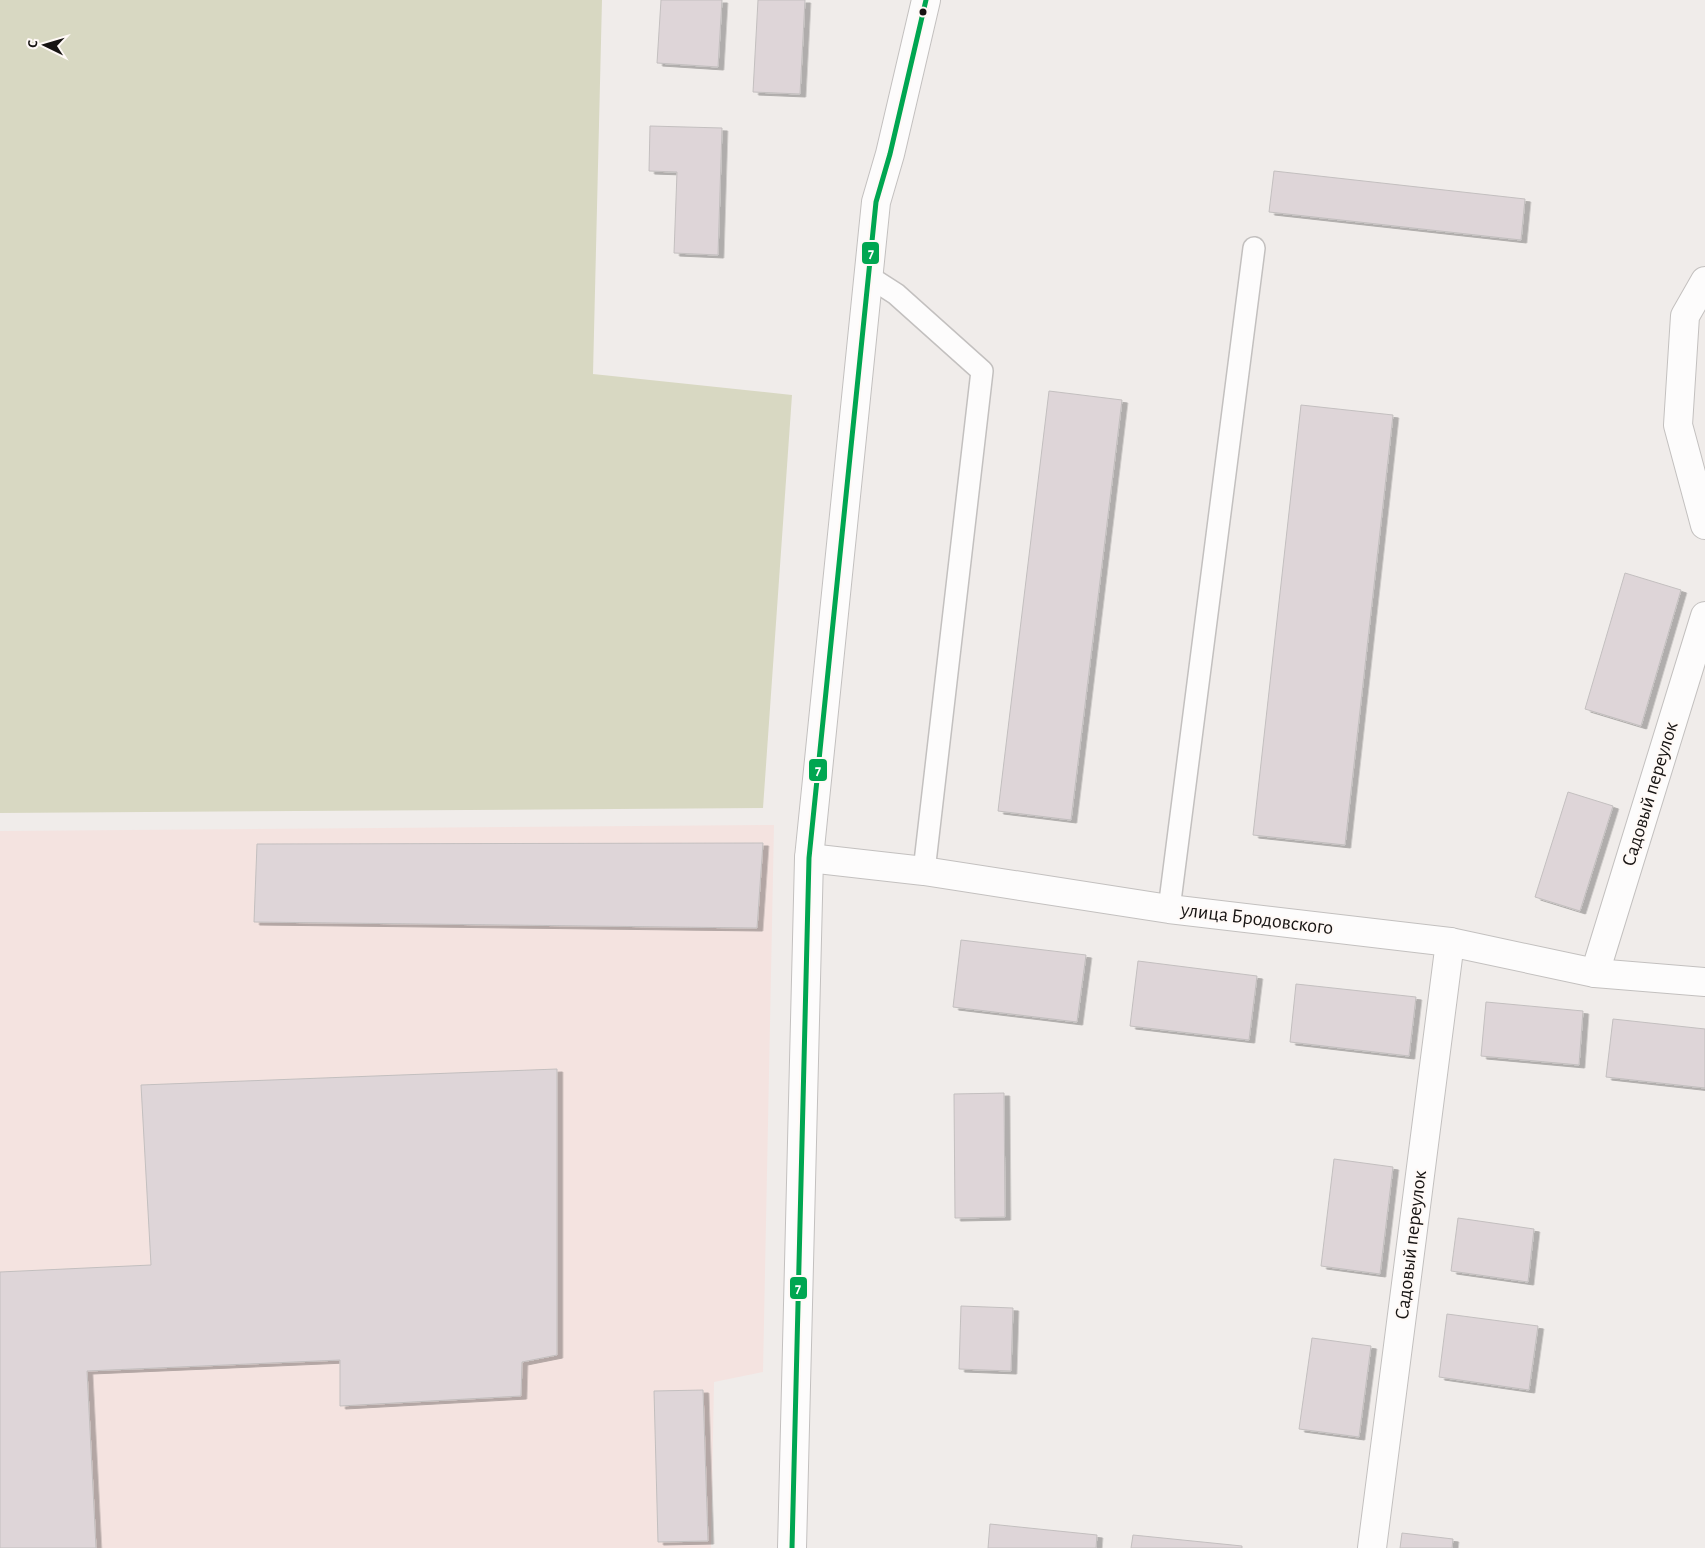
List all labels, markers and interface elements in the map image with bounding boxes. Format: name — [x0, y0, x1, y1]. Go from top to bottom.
unlabelled marker — [918, 7, 928, 17]
north arrow — [20, 20, 70, 70]
text: С — [26, 39, 40, 48]
line badge: 7 — [861, 241, 880, 265]
text: 7 — [868, 247, 874, 261]
street label: Садовый переулок — [1618, 719, 1682, 869]
line badge: 7 — [808, 758, 828, 782]
text: 7 — [815, 764, 821, 778]
street label: улица Бродовского — [1179, 900, 1334, 938]
street label: Садовый переулок — [1392, 1169, 1430, 1321]
line badge: 7 — [789, 1276, 808, 1300]
text: 7 — [795, 1282, 801, 1296]

